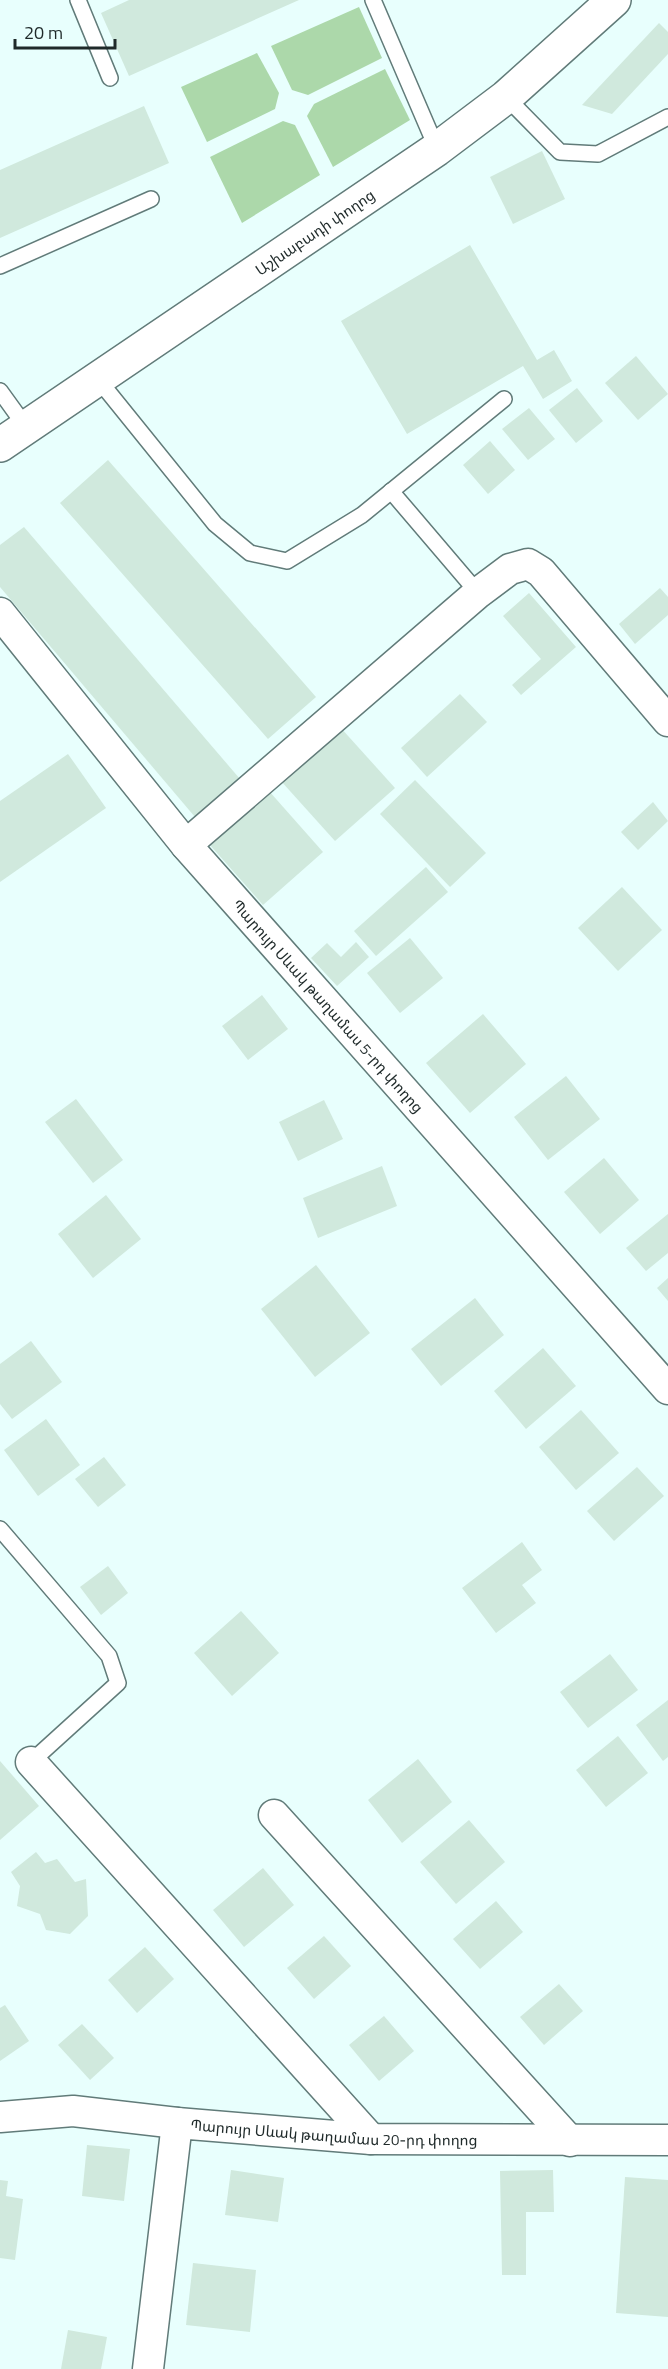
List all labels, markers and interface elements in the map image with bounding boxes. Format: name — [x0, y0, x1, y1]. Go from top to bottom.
scale bar — [15, 12, 116, 50]
text: 20 m — [24, 19, 63, 46]
street label: Աշխաբադի փողոց — [250, 183, 379, 281]
street label: Պարույր Սևակ թաղամաս 5-րդ փողոց — [227, 894, 430, 1118]
street label: Պարույր Սևակ թաղամաս 20-րդ փողոց — [190, 2113, 477, 2151]

